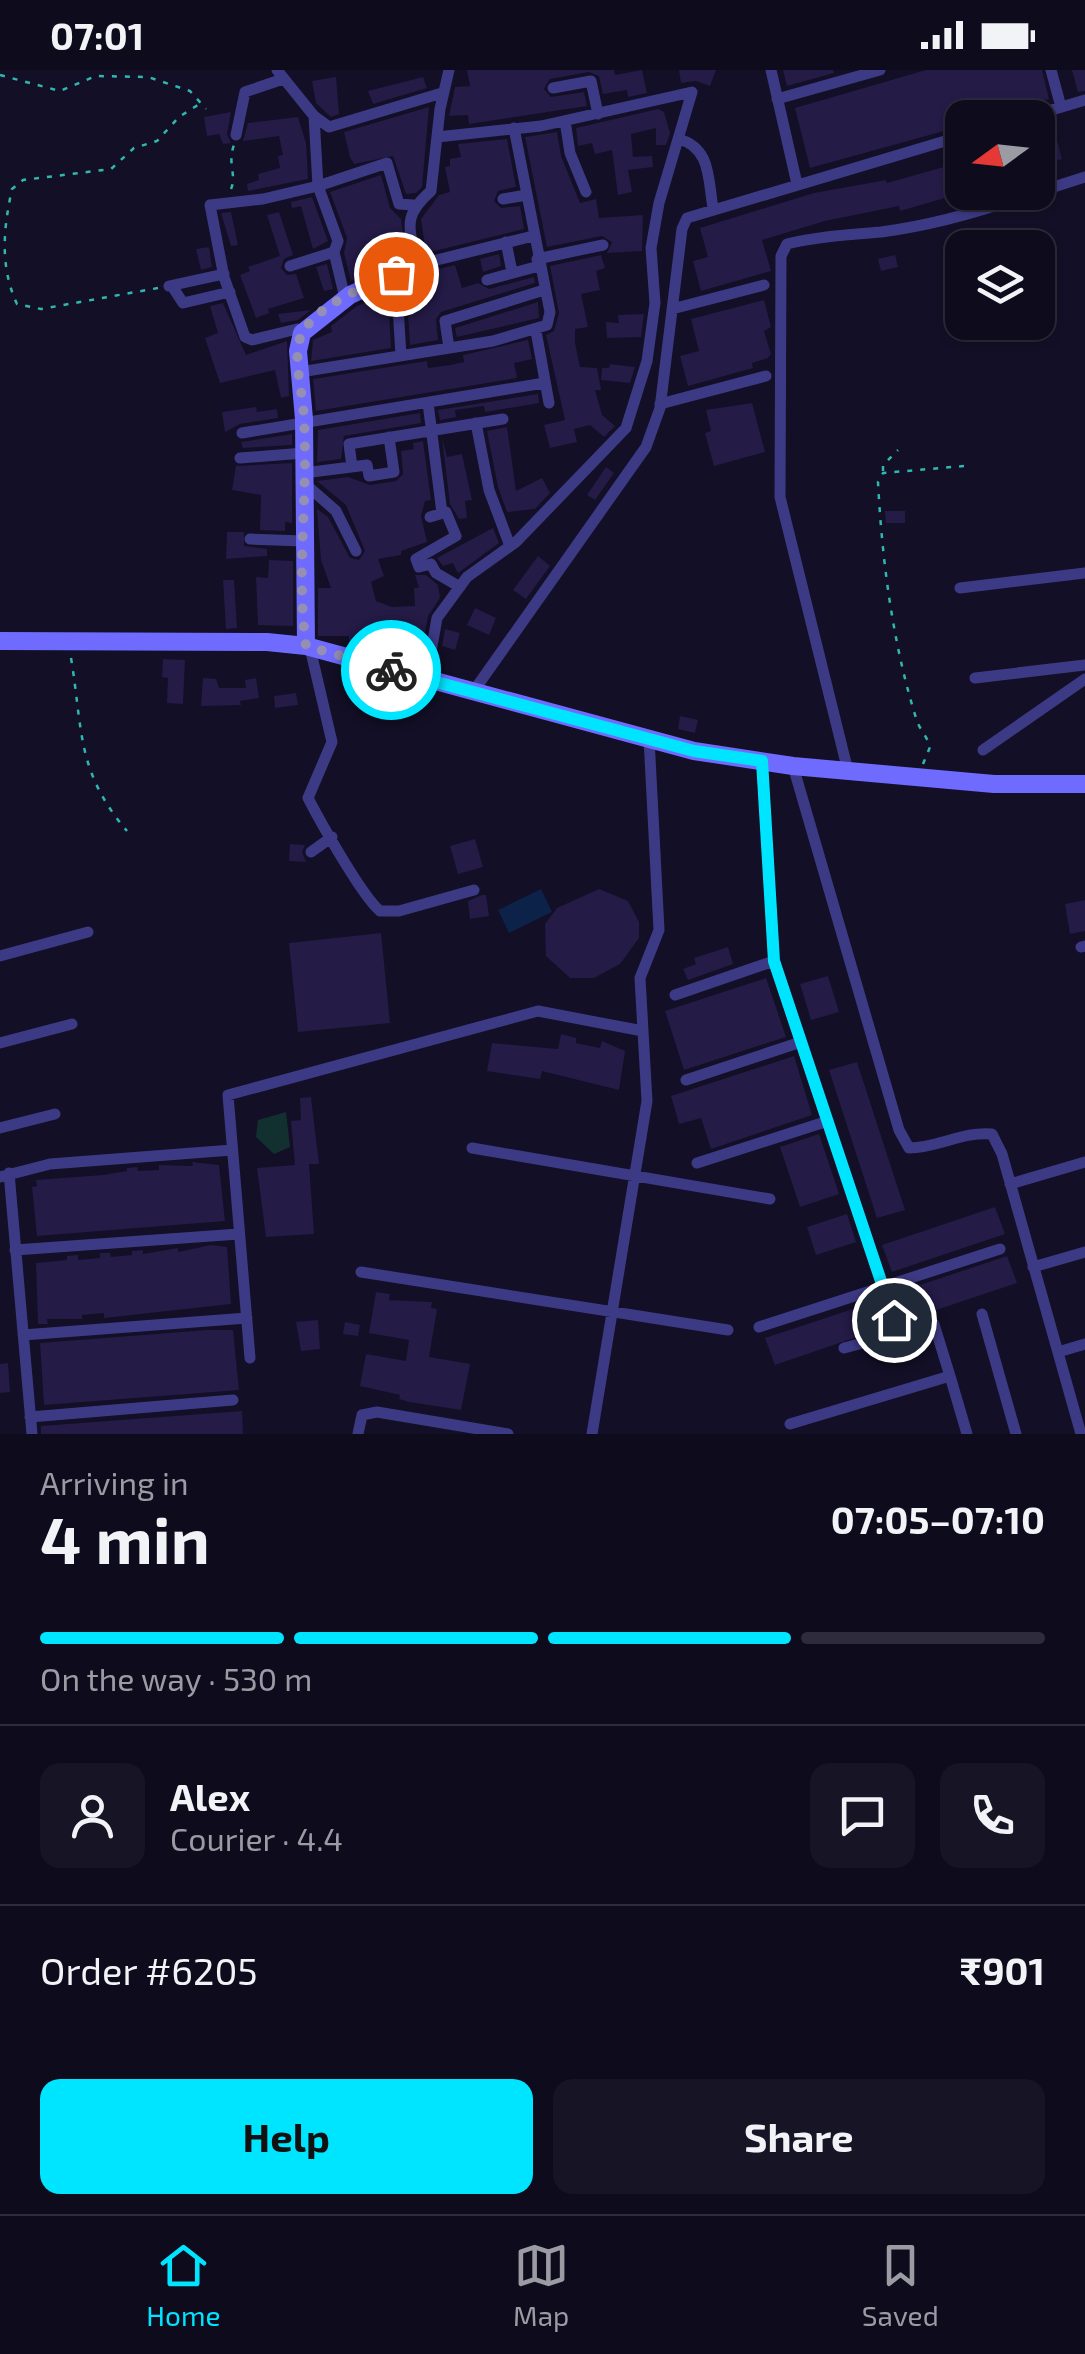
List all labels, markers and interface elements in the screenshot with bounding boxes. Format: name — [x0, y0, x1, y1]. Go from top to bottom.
text: 07:01 — [50, 12, 144, 58]
north arrow — [945, 100, 1055, 210]
map controls — [945, 100, 1055, 340]
button: layers — [945, 230, 1055, 340]
pin — [354, 232, 439, 317]
icon: bag — [369, 247, 424, 302]
courier — [341, 620, 441, 720]
icon: bike — [364, 643, 419, 698]
pin — [852, 1278, 937, 1363]
icon: home — [867, 1293, 922, 1348]
text: Arriving in — [40, 1463, 189, 1501]
text: 07:05–07:10 — [831, 1496, 1045, 1542]
text: 4 min — [40, 1499, 210, 1577]
text: On the way · 530 m — [40, 1659, 312, 1697]
button: person — [40, 1763, 145, 1868]
button: chat — [810, 1763, 915, 1868]
button: phone — [940, 1763, 1045, 1868]
text: Alex — [170, 1773, 250, 1819]
text: Courier · 4.4 — [170, 1819, 343, 1857]
text: Order #6205 — [40, 1947, 258, 1993]
text: ₹901 — [960, 1947, 1045, 1993]
button: Help — [40, 2079, 533, 2194]
button: Share — [553, 2079, 1045, 2194]
tab: Home — [146, 2238, 220, 2332]
tab: Map — [513, 2238, 569, 2332]
tab: Saved — [862, 2238, 939, 2332]

